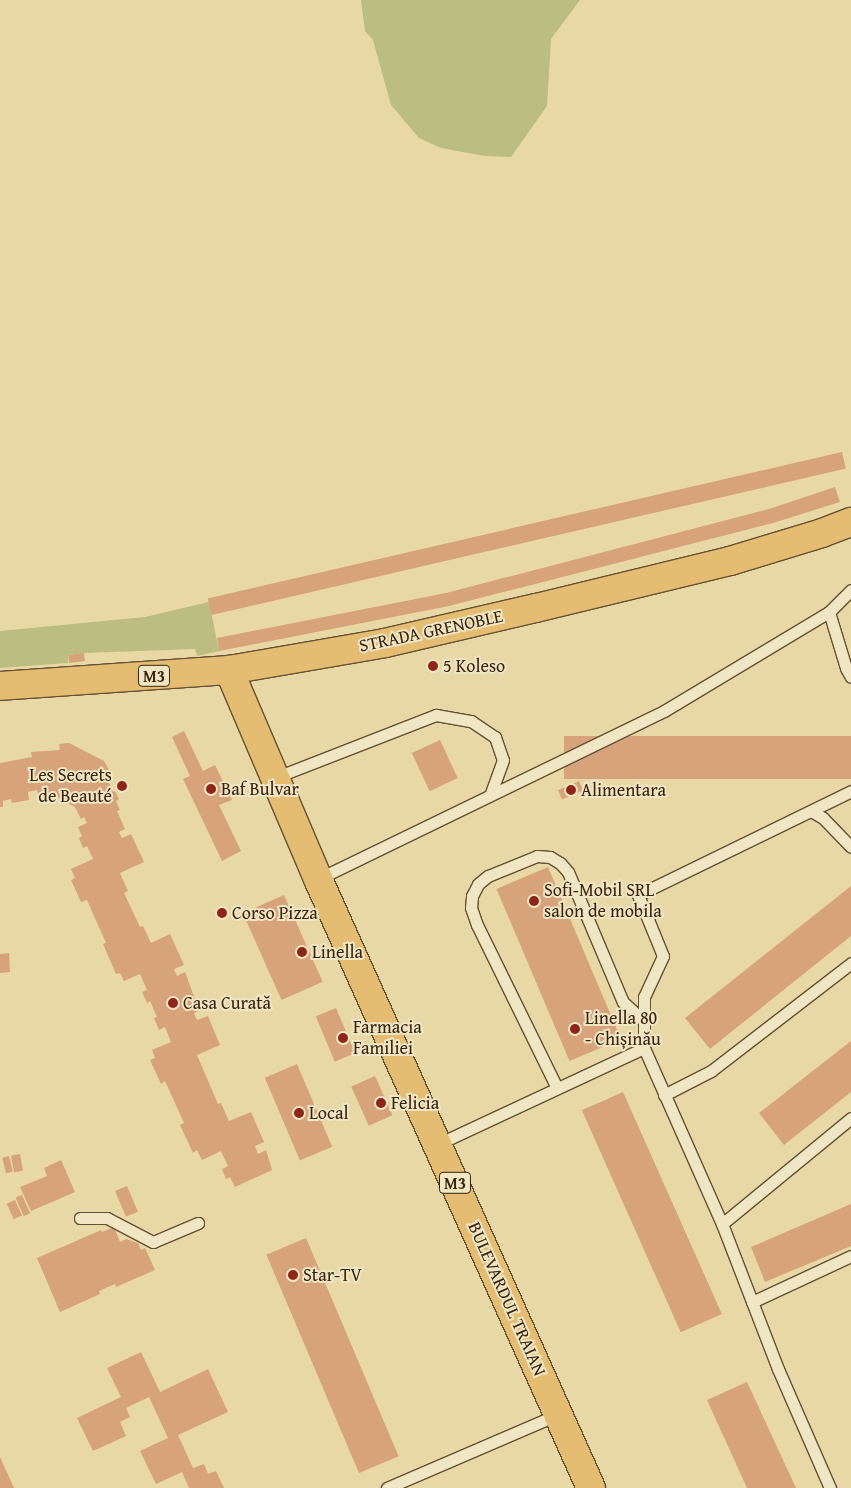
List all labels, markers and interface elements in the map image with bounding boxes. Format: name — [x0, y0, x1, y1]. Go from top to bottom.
street label: STRADA GRENOBLE — [357, 605, 505, 657]
place label: 5 Koleso — [443, 655, 505, 677]
marker: 5 Koleso — [427, 660, 439, 672]
road number: M3 — [138, 662, 170, 689]
place label: Les Secrets de Beauté — [29, 765, 112, 808]
place label: Baf Bulvar — [221, 778, 299, 800]
place label: Alimentara — [581, 779, 666, 801]
marker: Les Secrets de Beauté — [116, 780, 128, 792]
marker: Baf Bulvar — [205, 783, 217, 795]
marker: Alimentara — [565, 784, 577, 796]
place label: Sofi-Mobil SRL salon de mobila — [544, 880, 662, 922]
marker: Sofi-Mobil SRL salon de mobila — [528, 895, 540, 907]
place label: Corso Pizza — [232, 902, 318, 924]
marker: Corso Pizza — [216, 907, 228, 919]
place label: Linella — [312, 941, 363, 963]
marker: Linella — [296, 946, 308, 958]
place label: Casa Curată — [183, 992, 271, 1014]
marker: Casa Curată — [167, 997, 179, 1009]
place label: Linella 80 - Chișinău — [585, 1008, 661, 1050]
place label: Farmacia Familiei — [353, 1017, 422, 1060]
marker: Linella 80 - Chișinău — [569, 1023, 581, 1035]
marker: Farmacia Familiei — [337, 1032, 349, 1044]
place label: Felicia — [391, 1092, 439, 1114]
marker: Felicia — [375, 1097, 387, 1109]
place label: Local — [309, 1102, 348, 1124]
marker: Local — [293, 1107, 305, 1119]
road number: M3 — [439, 1170, 471, 1196]
street label: BULEVARDUL TRAIAN — [463, 1219, 551, 1379]
place label: Star-TV — [303, 1264, 362, 1286]
marker: Star-TV — [287, 1269, 299, 1281]

